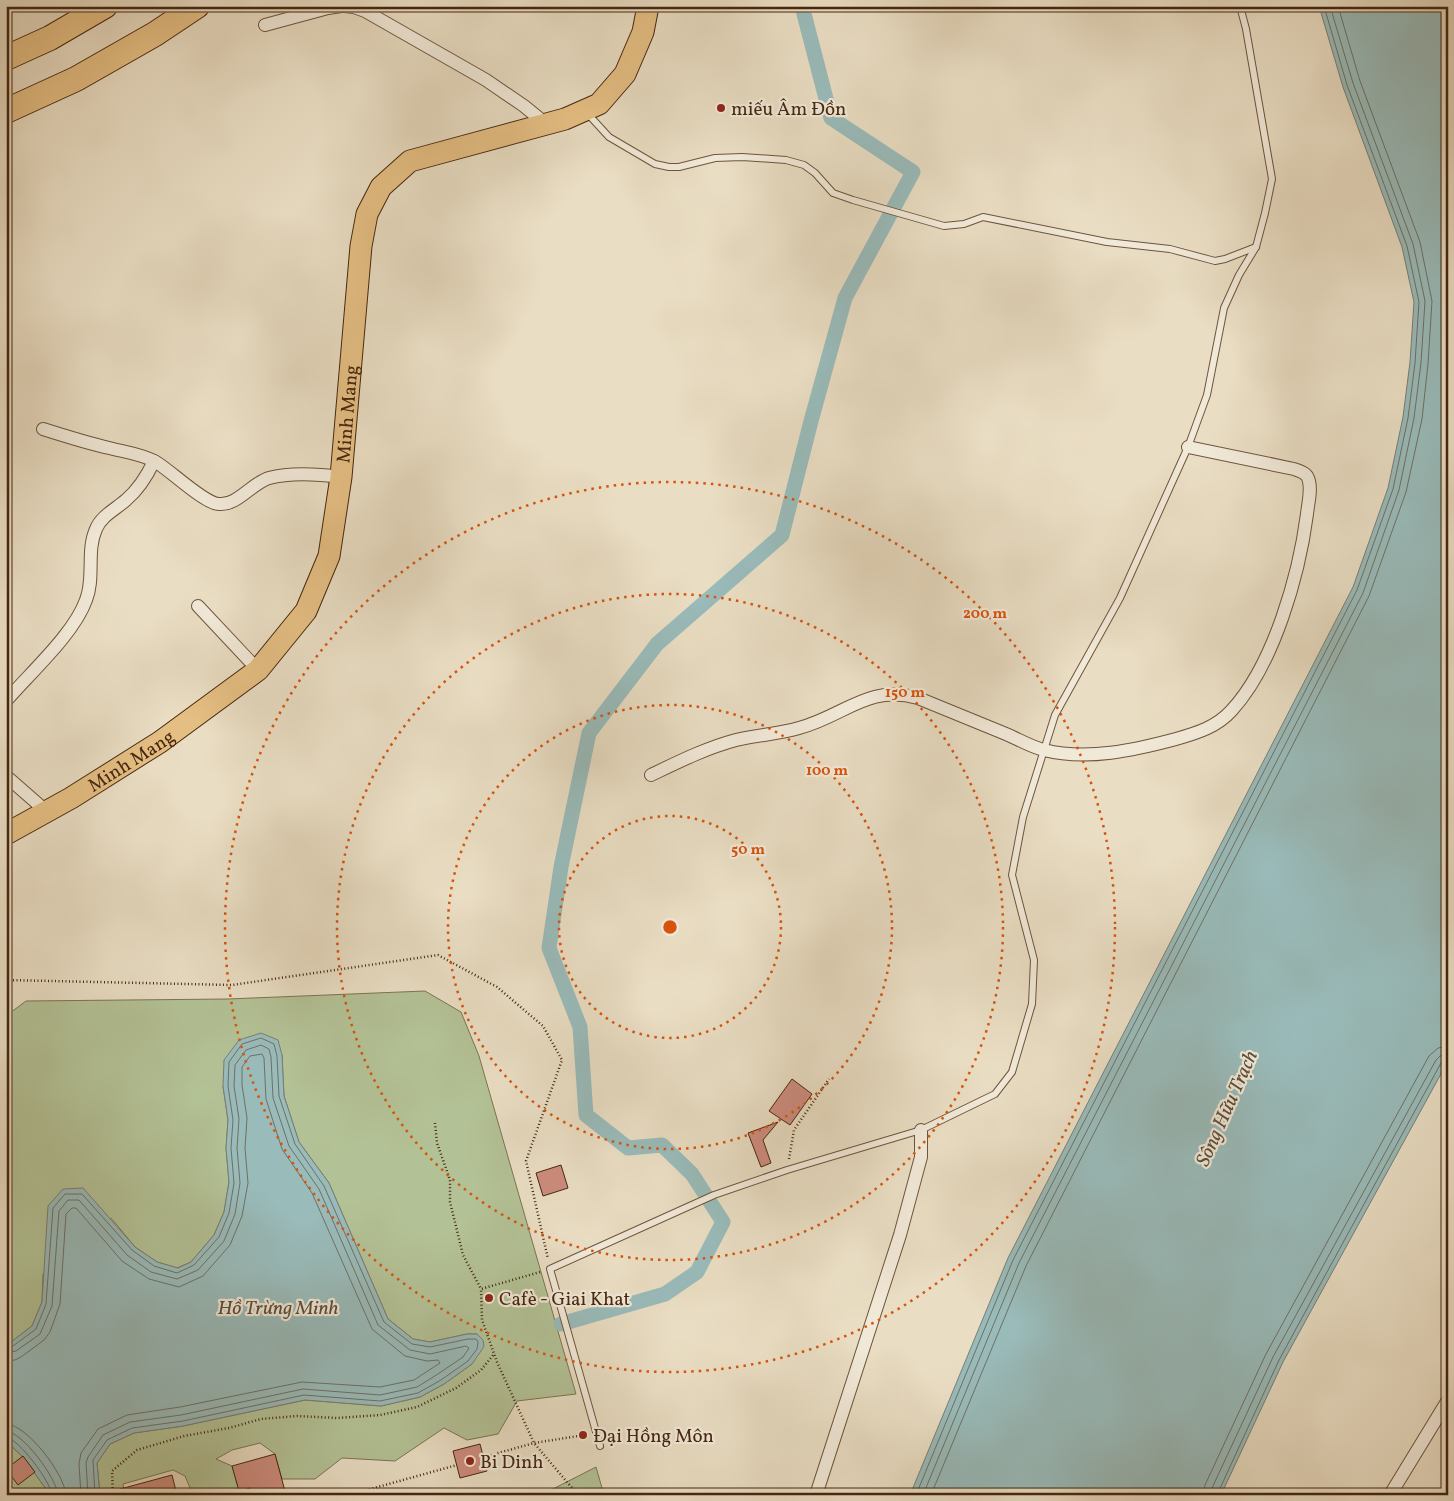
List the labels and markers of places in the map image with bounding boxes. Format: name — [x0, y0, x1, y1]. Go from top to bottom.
place label: miếu Âm Đồn — [731, 97, 846, 123]
marker: miếu Âm Đồn — [715, 102, 727, 114]
centre of rings — [661, 918, 679, 936]
place label: Cafè - Giai Khat — [499, 1287, 630, 1313]
marker: Cafè - Giai Khat — [483, 1292, 495, 1304]
place label: Đại Hồng Môn — [593, 1424, 714, 1450]
marker: Đại Hồng Môn — [577, 1429, 589, 1441]
place label: Bi Dinh — [480, 1450, 544, 1476]
marker: Bi Dinh — [464, 1455, 476, 1467]

